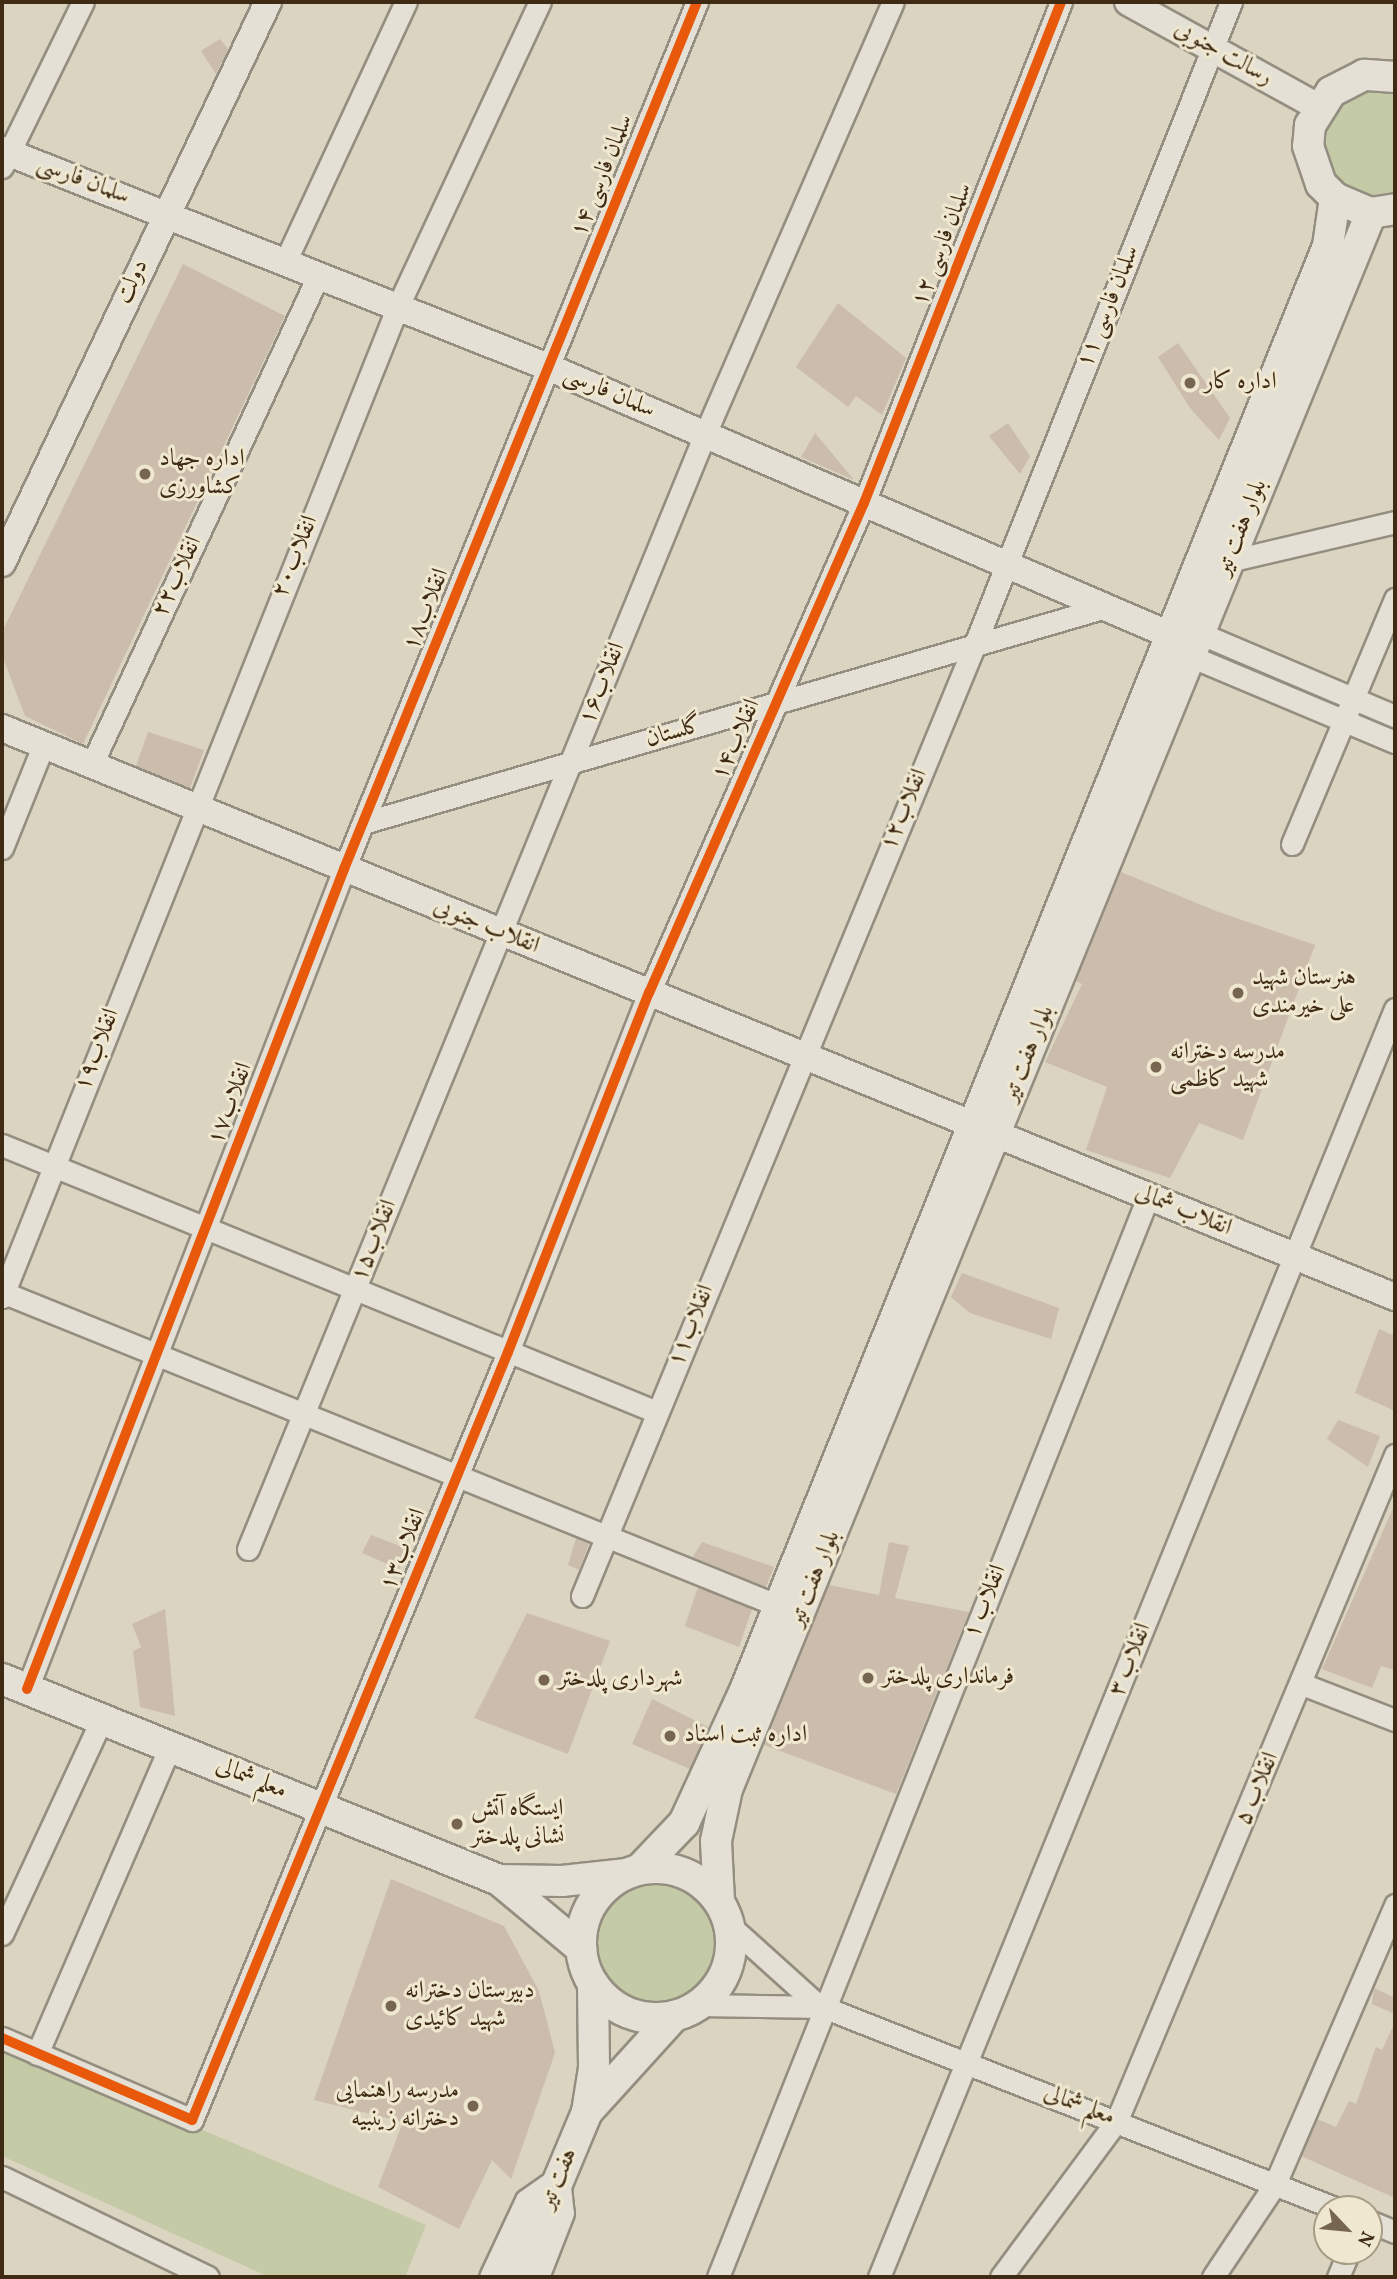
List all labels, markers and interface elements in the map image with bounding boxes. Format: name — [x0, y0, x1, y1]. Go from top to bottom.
street label: رسالت جنوبی — [1169, 15, 1277, 93]
street label: سلمان فارسی ۱۴ — [565, 110, 641, 242]
street label: سلمان فارسی — [33, 150, 133, 212]
street label: سلمان فارسی ۱۲ — [906, 179, 980, 311]
street label: سلمان فارسی ۱۱ — [1071, 241, 1147, 373]
street label: دولت — [110, 255, 156, 309]
street label: سلمان فارسی — [559, 361, 659, 425]
place label: اداره کار — [1204, 369, 1277, 397]
marker: اداره کار — [1182, 375, 1198, 391]
place label: اداره جهاد کشاورزی — [159, 446, 245, 502]
marker: اداره جهاد کشاورزی — [137, 466, 153, 482]
street label: بلوار هفت تیر — [1210, 476, 1274, 580]
street label: انقلاب۲۰ — [267, 512, 325, 602]
street label: انقلاب۲۲ — [147, 532, 209, 622]
street label: انقلاب۱۸ — [398, 565, 456, 655]
street label: انقلاب۱۶ — [574, 639, 632, 729]
street label: انقلاب۱۴ — [706, 695, 768, 785]
street label: گلستان — [642, 711, 706, 755]
street label: انقلاب۱۲ — [875, 765, 935, 855]
street label: انقلاب جنوبی — [429, 893, 543, 961]
place label: هنرستان شهید علی خیرمندی — [1252, 965, 1356, 1021]
marker: هنرستان شهید علی خیرمندی — [1230, 985, 1246, 1001]
street label: بلوار هفت تیر — [997, 1002, 1061, 1106]
street label: انقلاب۱۹ — [69, 1005, 127, 1095]
place label: مدرسه دخترانه شهید کاظمی — [1170, 1039, 1285, 1095]
street label: انقلاب۱۷ — [202, 1059, 260, 1149]
marker: مدرسه دخترانه شهید کاظمی — [1148, 1059, 1164, 1075]
street label: انقلاب شمالی — [1130, 1179, 1236, 1243]
street label: انقلاب۱۵ — [346, 1196, 404, 1286]
street label: انقلاب۱۱ — [663, 1281, 721, 1371]
street label: انقلاب۱۳ — [375, 1505, 433, 1595]
street label: بلوار هفت تیر — [783, 1527, 847, 1631]
street label: انقلاب ۱ — [958, 1561, 1014, 1643]
street label: انقلاب ۳ — [1103, 1619, 1159, 1701]
place label: فرمانداری پلدختر — [882, 1664, 1014, 1692]
place label: شهرداری پلدختر — [558, 1666, 683, 1694]
marker: فرمانداری پلدختر — [860, 1670, 876, 1686]
marker: شهرداری پلدختر — [536, 1672, 552, 1688]
place label: اداره ثبت اسناد — [684, 1722, 807, 1750]
marker: اداره ثبت اسناد — [662, 1728, 678, 1744]
street label: انقلاب ۵ — [1230, 1748, 1286, 1830]
street label: معلم شمالی — [211, 1752, 291, 1806]
place label: ایستگاه آتش نشانی پلدختر — [471, 1796, 564, 1852]
marker: ایستگاه آتش نشانی پلدختر — [449, 1816, 465, 1832]
place label: دبیرستان دخترانه شهید کائیدی — [405, 1978, 534, 2034]
marker: دبیرستان دخترانه شهید کائیدی — [383, 1998, 399, 2014]
place label: مدرسه راهنمایی دخترانه زینبیه — [336, 2078, 459, 2134]
street label: معلم شمالی — [1039, 2079, 1119, 2133]
marker: مدرسه راهنمایی دخترانه زینبیه — [465, 2098, 481, 2114]
street label: هفت تیر — [533, 2144, 585, 2214]
north arrow — [1313, 2195, 1383, 2265]
text: N — [1350, 2226, 1380, 2250]

